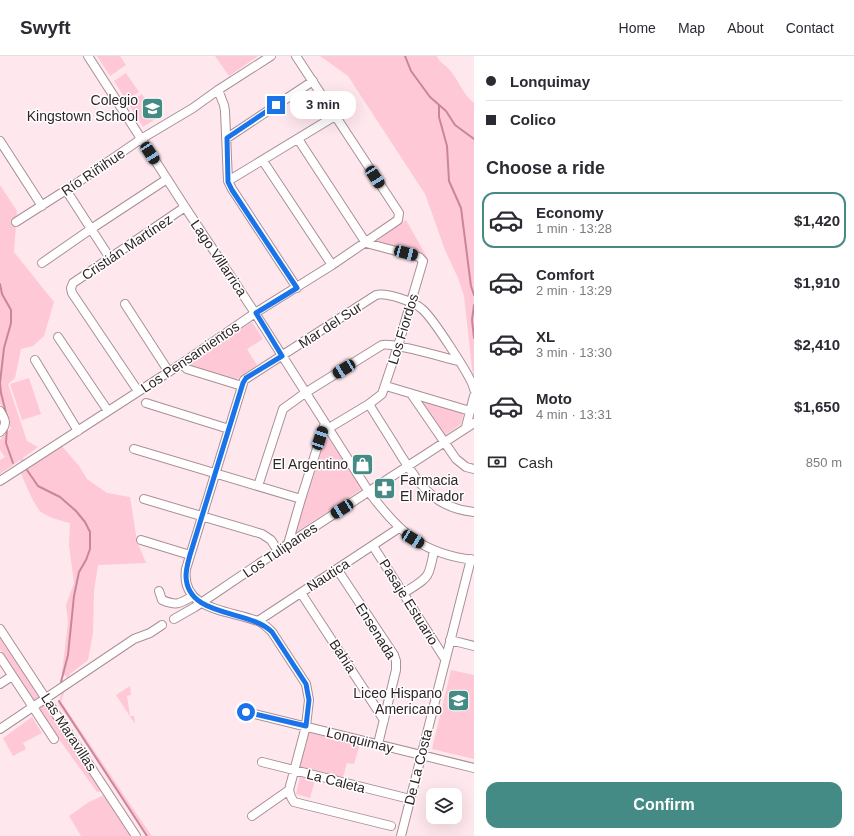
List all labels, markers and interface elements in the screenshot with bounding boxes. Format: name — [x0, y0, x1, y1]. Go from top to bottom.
text: Swyft — [20, 17, 71, 38]
text: Home — [619, 20, 656, 36]
text: Map — [678, 20, 705, 36]
text: About — [727, 20, 764, 36]
text: Contact — [786, 20, 834, 36]
text: Lonquimay — [510, 73, 590, 90]
callout: 3 min — [290, 91, 356, 119]
place label: Colegio Kingstown School — [27, 92, 138, 124]
school or university icon: Colegio Kingstown School — [140, 95, 166, 121]
route end — [267, 96, 285, 114]
text: 3 min — [306, 97, 340, 112]
text: Colico — [510, 111, 556, 128]
car — [138, 140, 162, 166]
street label: Río Riñihue — [58, 145, 128, 199]
text: Choose a ride — [486, 158, 605, 178]
car — [363, 164, 387, 190]
icon: car — [488, 202, 524, 238]
text: Economy — [536, 204, 604, 221]
street label: Cristián Martínez — [79, 211, 175, 283]
text: $1,420 — [794, 212, 840, 229]
street label: Lago Villarrica — [188, 217, 250, 299]
text: 1 min · 13:28 — [536, 221, 612, 236]
car — [393, 244, 419, 262]
icon: car — [488, 264, 524, 300]
text: Comfort — [536, 266, 594, 283]
text: $1,910 — [794, 274, 840, 291]
text: 2 min · 13:29 — [536, 283, 612, 298]
street label: Los Fiordos — [385, 292, 421, 366]
street label: Mar del Sur — [295, 298, 365, 351]
street label: Los Pensamientos — [138, 318, 242, 396]
icon: car — [488, 326, 524, 362]
text: XL — [536, 328, 555, 345]
text: $2,410 — [794, 336, 840, 353]
text: 3 min · 13:30 — [536, 345, 612, 360]
car — [331, 358, 357, 380]
icon: car — [488, 388, 524, 424]
text: Moto — [536, 390, 572, 407]
text: $1,650 — [794, 398, 840, 415]
text: 4 min · 13:31 — [536, 407, 612, 422]
car — [311, 425, 329, 451]
shop icon: El Argentino — [350, 451, 376, 477]
icon: cash — [486, 451, 508, 473]
text: Cash — [518, 454, 553, 471]
text: 850 m — [806, 455, 842, 470]
place label: El Argentino — [273, 456, 348, 472]
place label: Farmacia El Mirador — [400, 472, 464, 504]
pharmacy icon: Farmacia El Mirador — [371, 475, 397, 501]
car — [329, 497, 355, 521]
street label: Los Tulipanes — [240, 519, 320, 581]
car — [400, 528, 426, 550]
street label: Nautica — [304, 555, 352, 595]
street label: Pasaje Estuario — [376, 556, 442, 648]
street label: Ensenada — [353, 600, 400, 662]
street label: Bahía — [326, 636, 360, 676]
place label: Liceo Hispano Americano — [353, 685, 442, 717]
school or university icon: Liceo Hispano Americano — [445, 688, 471, 714]
street label: Las Maravillas — [38, 690, 100, 774]
route start — [237, 703, 255, 721]
street label: Lonquimay — [325, 724, 395, 756]
street label: De La Costa — [401, 727, 435, 807]
street label: La Caleta — [305, 766, 367, 796]
button: Confirm — [486, 782, 842, 828]
map controls — [426, 788, 462, 824]
button: layers — [426, 788, 462, 824]

